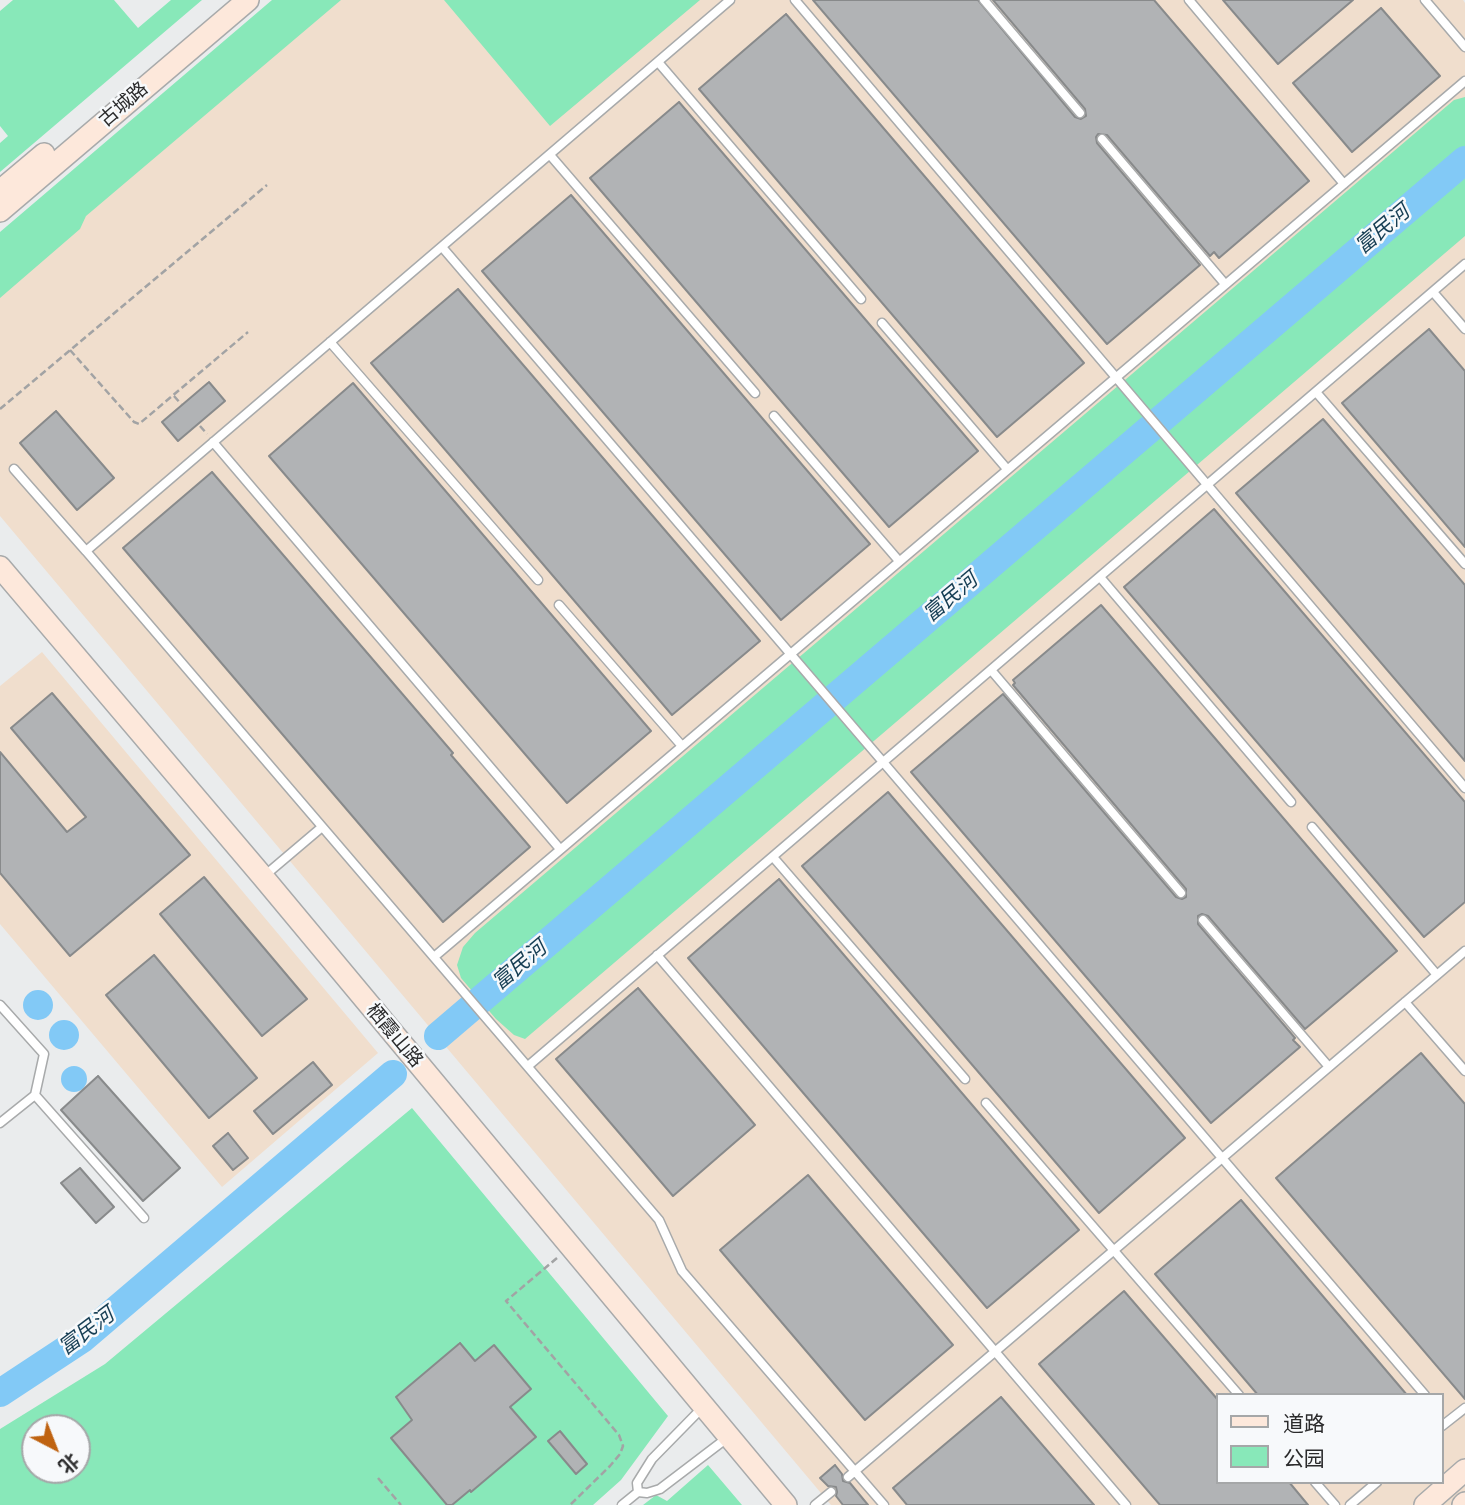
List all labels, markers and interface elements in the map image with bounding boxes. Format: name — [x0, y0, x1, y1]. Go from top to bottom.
street label: 古城路 — [95, 78, 153, 132]
water label: 富民河 — [1351, 200, 1415, 260]
water label: 富民河 — [919, 568, 983, 628]
water label: 富民河 — [488, 936, 552, 996]
street label: 栖霞山路 — [361, 1000, 427, 1072]
water label: 富民河 — [54, 1303, 120, 1361]
legend — [1216, 1393, 1444, 1484]
text: 道路 — [1283, 1410, 1325, 1437]
north arrow — [21, 1414, 91, 1484]
text: 公园 — [1283, 1445, 1325, 1472]
text: 北 — [54, 1448, 84, 1479]

